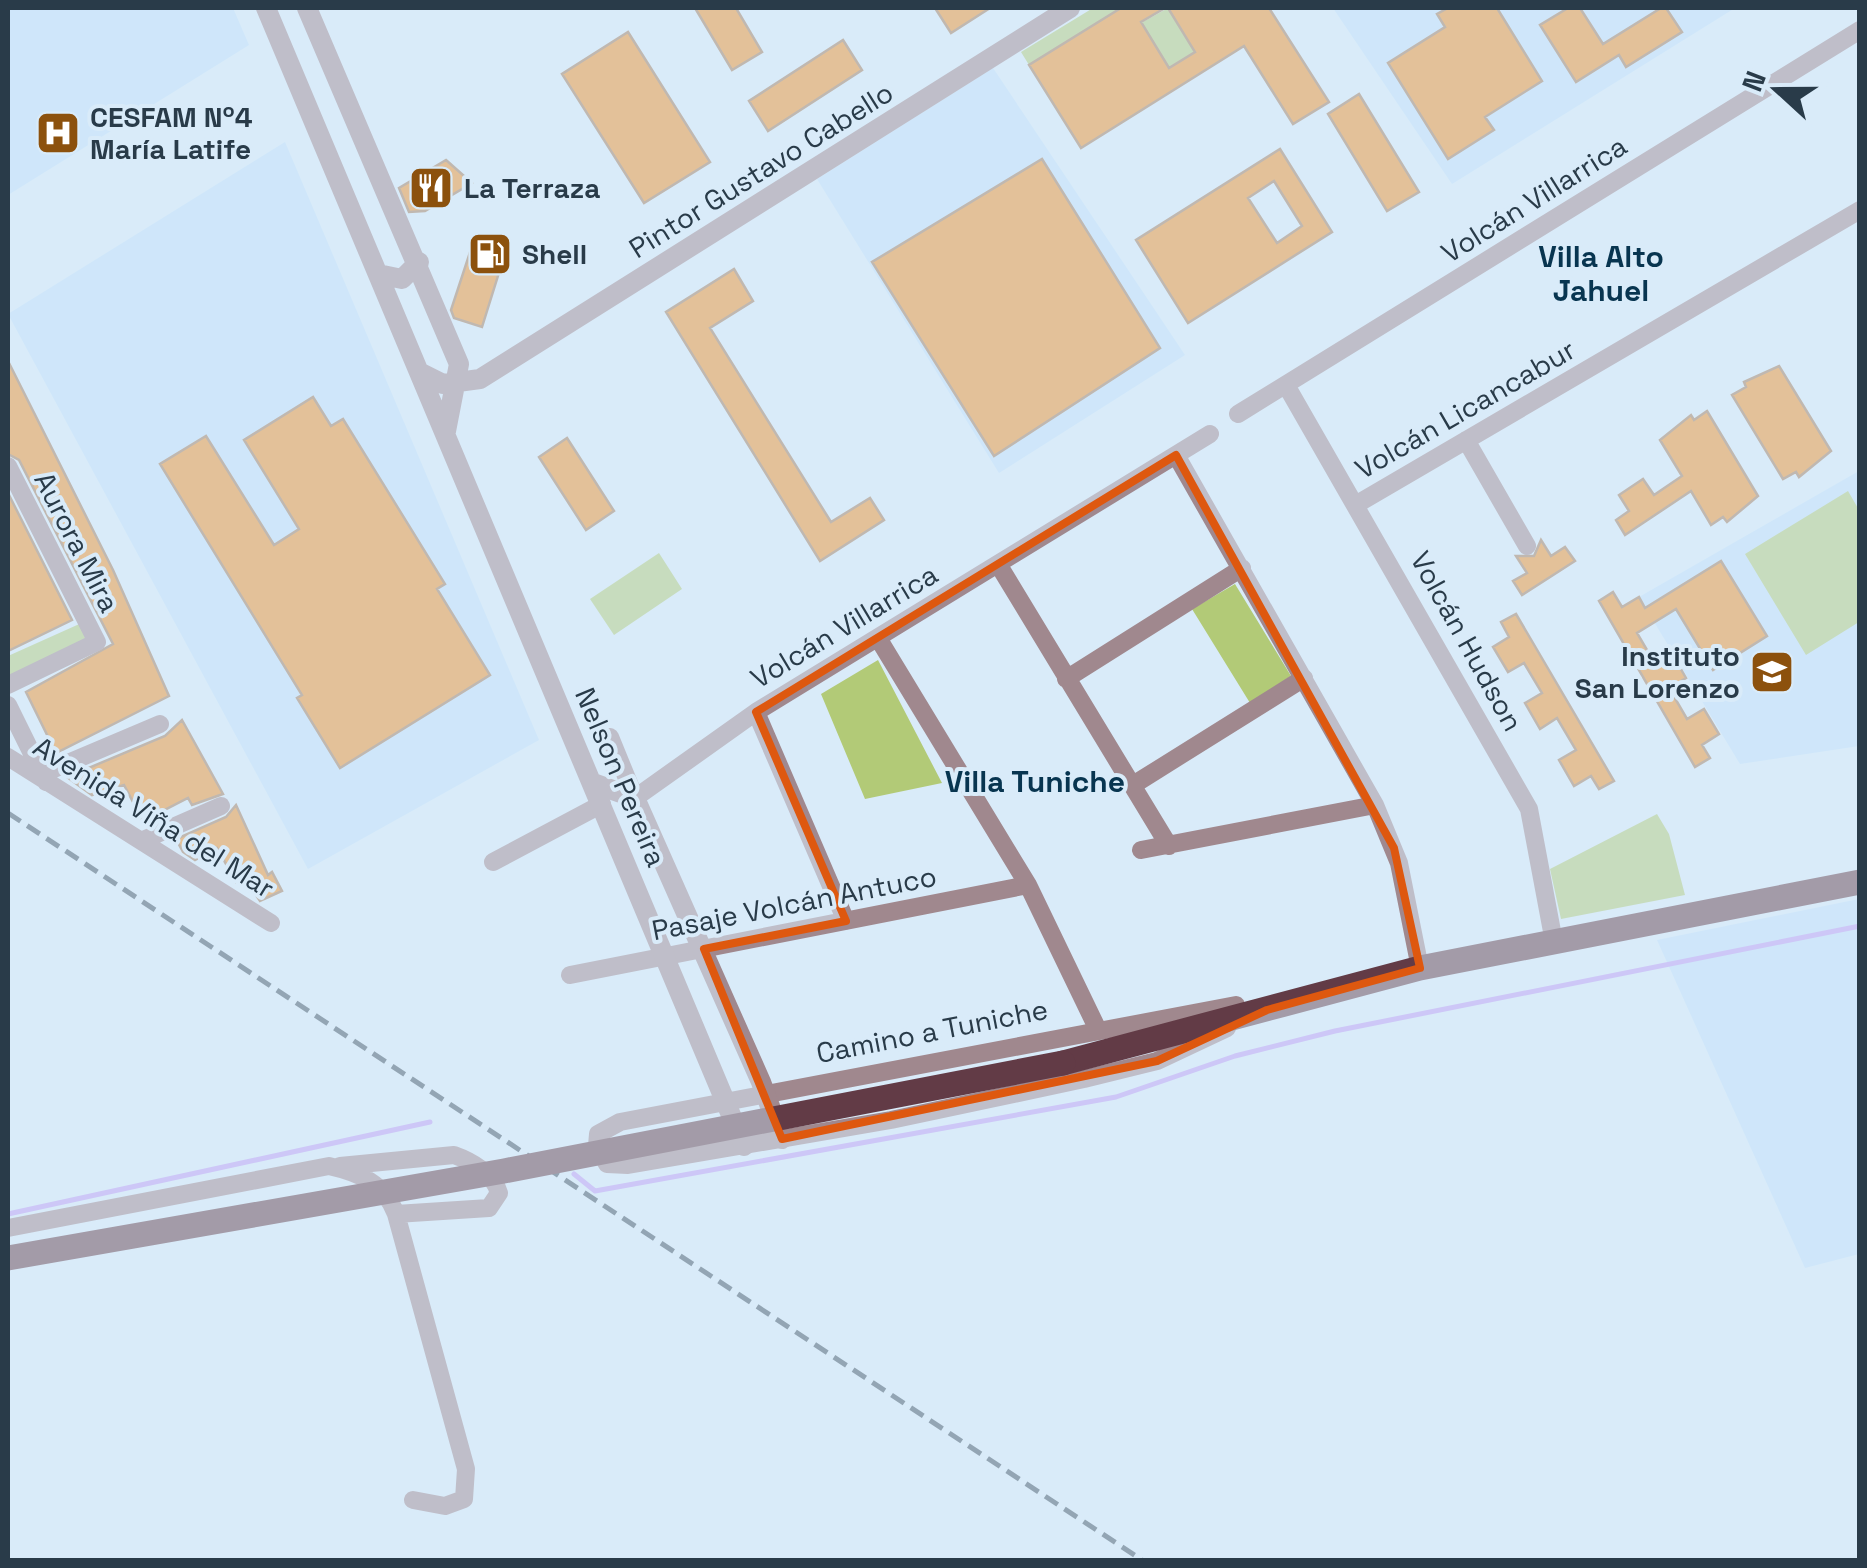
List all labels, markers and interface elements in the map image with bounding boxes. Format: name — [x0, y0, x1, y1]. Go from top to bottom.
north arrow — [1727, 40, 1827, 140]
text: N — [1733, 66, 1774, 96]
street label: Pintor Gustavo Cabello — [622, 74, 900, 266]
place label: CESFAM Nº4 María Latife — [90, 99, 253, 167]
hospital icon: CESFAM Nº4 María Latife — [35, 110, 81, 156]
street label: Volcán Villarrica — [1435, 128, 1633, 270]
restaurant icon: La Terraza — [408, 165, 454, 211]
place label: La Terraza — [464, 170, 600, 206]
fuel station icon: Shell — [467, 231, 513, 277]
place label: Shell — [522, 236, 587, 272]
district label: Villa Alto Jahuel — [1538, 237, 1664, 310]
street label: Volcán Licancabur — [1348, 331, 1582, 487]
street label: Aurora Mira — [26, 466, 128, 618]
street label: Volcán Hudson — [1403, 545, 1531, 737]
street label: Volcán Villarrica — [744, 556, 944, 696]
place label: Instituto San Lorenzo — [1575, 638, 1740, 706]
school or university icon: Instituto San Lorenzo — [1749, 649, 1795, 695]
street label: Nelson Pereira — [567, 682, 675, 872]
street label: Avenida Viña del Mar — [27, 728, 281, 906]
district label: Villa Tuniche — [945, 762, 1125, 801]
street label: Pasaje Volcán Antuco — [649, 858, 939, 948]
street label: Camino a Tuniche — [813, 991, 1051, 1071]

